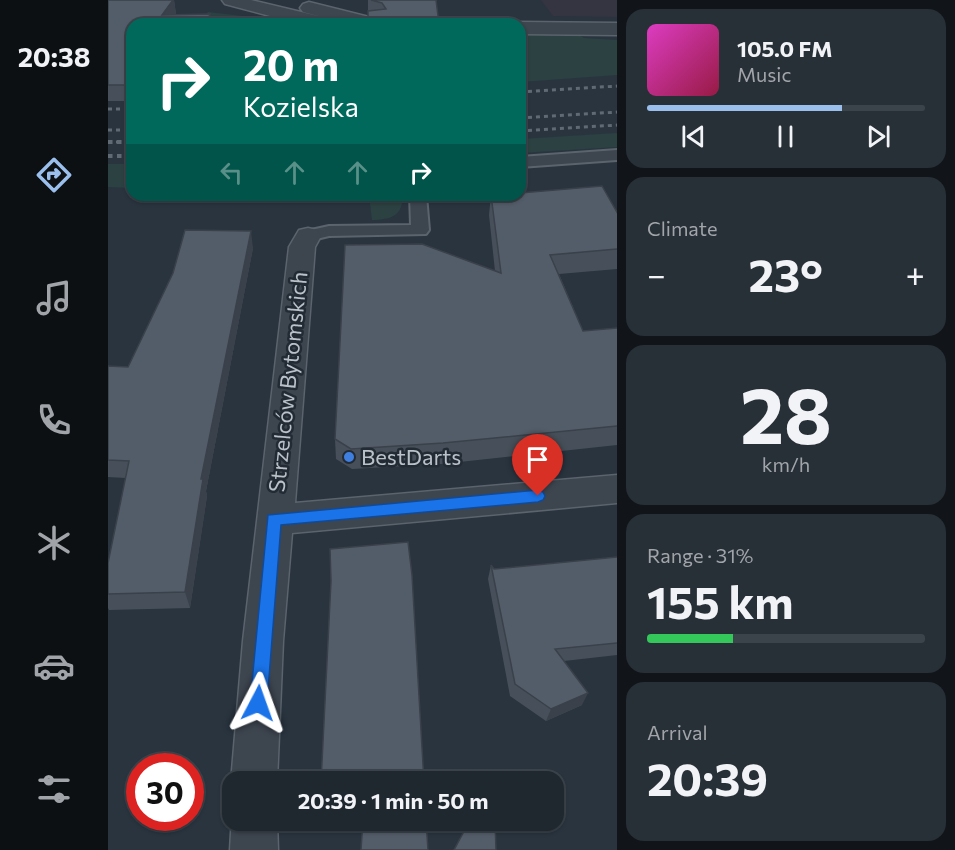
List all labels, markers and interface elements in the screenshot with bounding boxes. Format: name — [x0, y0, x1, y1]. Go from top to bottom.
text: 105.0 FM — [737, 35, 832, 62]
text: 20 m — [243, 38, 339, 90]
text: 20:38 — [18, 40, 90, 73]
icon: right — [144, 42, 222, 120]
text: Music — [737, 62, 791, 86]
text: Kozielska — [243, 90, 359, 123]
icon: previous — [677, 120, 710, 153]
icon: pause — [769, 120, 802, 153]
icon: next — [862, 120, 895, 153]
icon: directions — [33, 154, 75, 196]
icon: left — [215, 156, 248, 189]
icon: ahead — [278, 156, 311, 189]
icon: ahead — [341, 156, 374, 189]
icon: right — [404, 156, 437, 189]
text: Climate — [647, 216, 717, 240]
text: 23° — [749, 246, 823, 301]
text: − — [647, 253, 666, 294]
text: + — [906, 253, 925, 294]
street label: Strzelców Bytomskich — [262, 270, 313, 494]
icon: music — [33, 277, 75, 319]
text: 28 — [740, 365, 832, 460]
icon: phone — [33, 399, 75, 441]
pin — [512, 434, 563, 496]
place label: BestDarts — [361, 443, 461, 470]
icon: arrive — [521, 443, 554, 476]
marker: BestDarts — [342, 450, 356, 464]
text: km/h — [762, 452, 810, 476]
icon: climate — [33, 522, 75, 564]
text: Range · 31% — [647, 543, 753, 567]
text: 155 km — [647, 573, 794, 628]
icon: car — [33, 645, 75, 687]
position arrow — [226, 671, 290, 735]
text: Arrival — [647, 720, 708, 744]
text: 20:39 — [647, 750, 768, 805]
speed limit sign: 30 — [126, 753, 204, 831]
icon: filters — [33, 768, 75, 810]
text: 20:39 · 1 min · 50 m — [298, 787, 488, 814]

